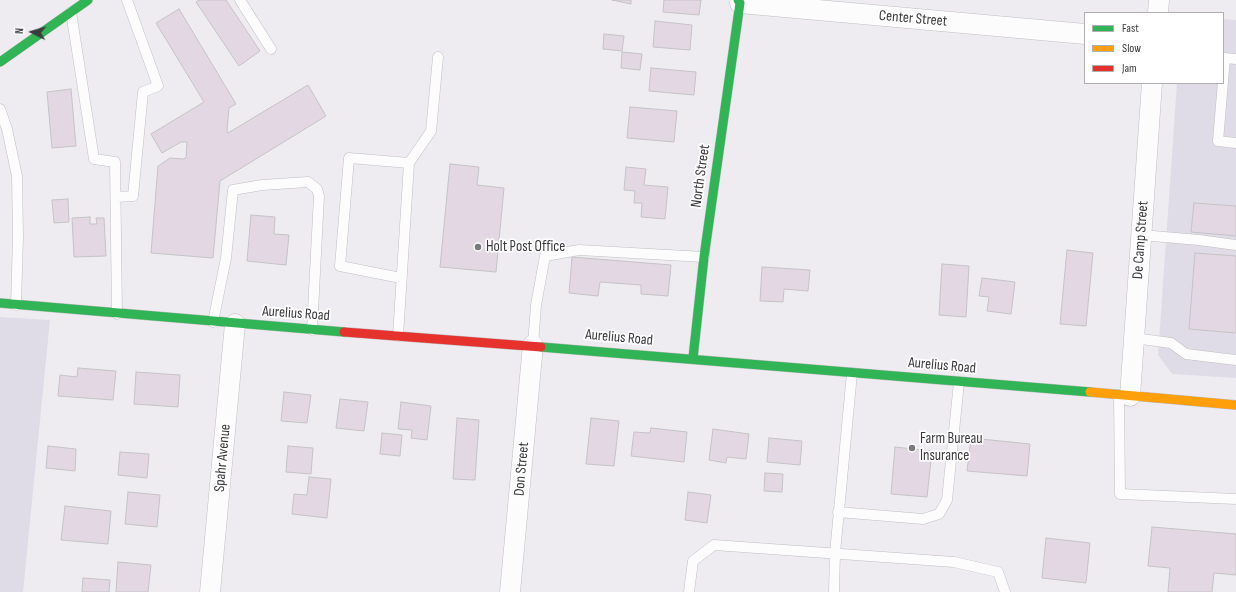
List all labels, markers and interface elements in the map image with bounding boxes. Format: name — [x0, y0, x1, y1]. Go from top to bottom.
street label: Center Street — [878, 7, 948, 31]
north arrow — [12, 12, 52, 52]
legend — [1084, 12, 1224, 84]
text: Fast — [1122, 21, 1139, 36]
text: N — [13, 27, 26, 34]
text: Slow — [1122, 41, 1141, 56]
text: Jam — [1122, 61, 1137, 76]
street label: North Street — [688, 143, 714, 209]
street label: De Camp Street — [1129, 200, 1153, 280]
place label: Holt Post Office — [486, 238, 565, 256]
marker: Holt Post Office — [473, 242, 483, 252]
street label: Aurelius Road — [262, 303, 330, 325]
street label: Aurelius Road — [584, 326, 654, 350]
street label: Aurelius Road — [907, 354, 977, 378]
street label: Spahr Avenue — [211, 423, 235, 493]
place label: Farm Bureau Insurance — [920, 430, 983, 465]
street label: Don Street — [511, 441, 533, 497]
marker: Farm Bureau Insurance — [907, 443, 917, 453]

